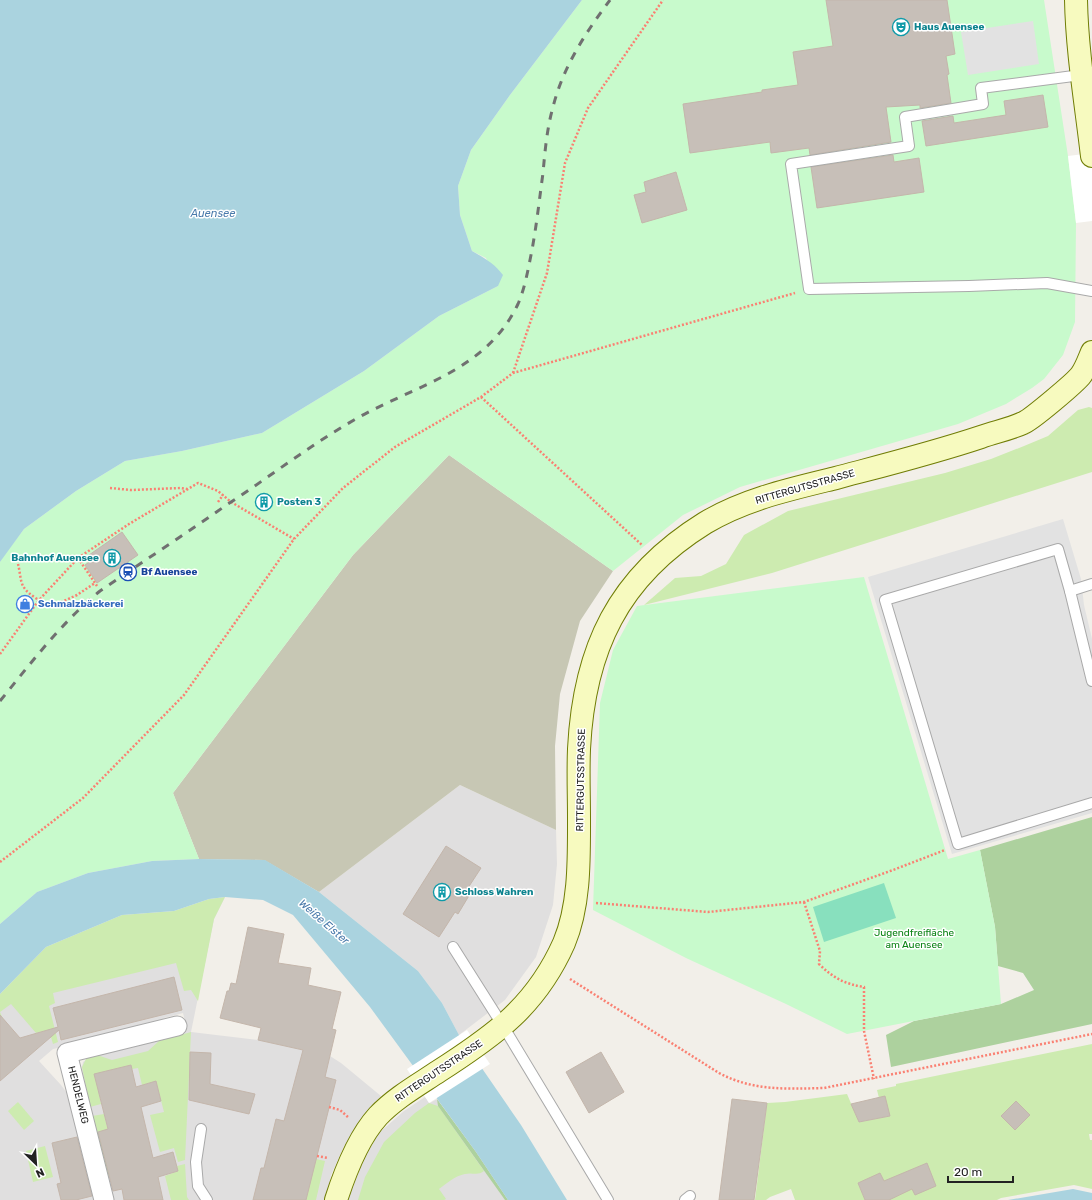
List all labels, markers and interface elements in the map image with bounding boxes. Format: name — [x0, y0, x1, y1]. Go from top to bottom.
theatre icon: Haus Auensee — [891, 17, 911, 37]
place label: Haus Auensee — [914, 21, 985, 33]
water label: Auensee — [190, 207, 235, 220]
street label: RITTERGUTSSTRASSE — [754, 467, 856, 507]
building icon: Posten 3 — [254, 492, 274, 512]
place label: Posten 3 — [277, 496, 321, 508]
building icon: Bahnhof Auensee — [102, 548, 122, 568]
place label: Bahnhof Auensee — [11, 552, 99, 564]
station icon: Bf Auensee — [118, 562, 138, 582]
place label: Bf Auensee — [141, 566, 198, 578]
shop icon: Schmalzbäckerei — [15, 594, 35, 614]
place label: Schmalzbäckerei — [38, 598, 124, 610]
street label: RITTERGUTSSTRASSE — [574, 728, 588, 832]
building icon: Schloss Wahren — [432, 882, 452, 902]
place label: Schloss Wahren — [455, 886, 534, 898]
water label: Weiße Elster — [296, 897, 352, 948]
park label: Jugendfreifläche am Auensee — [874, 927, 955, 951]
street label: RITTERGUTSSTRASSE — [393, 1037, 485, 1105]
street label: HENDELWEG — [65, 1065, 91, 1125]
north arrow — [16, 1144, 56, 1184]
scale bar — [948, 1158, 1013, 1184]
text: N — [34, 1165, 46, 1180]
text: 20 m — [954, 1165, 982, 1179]

